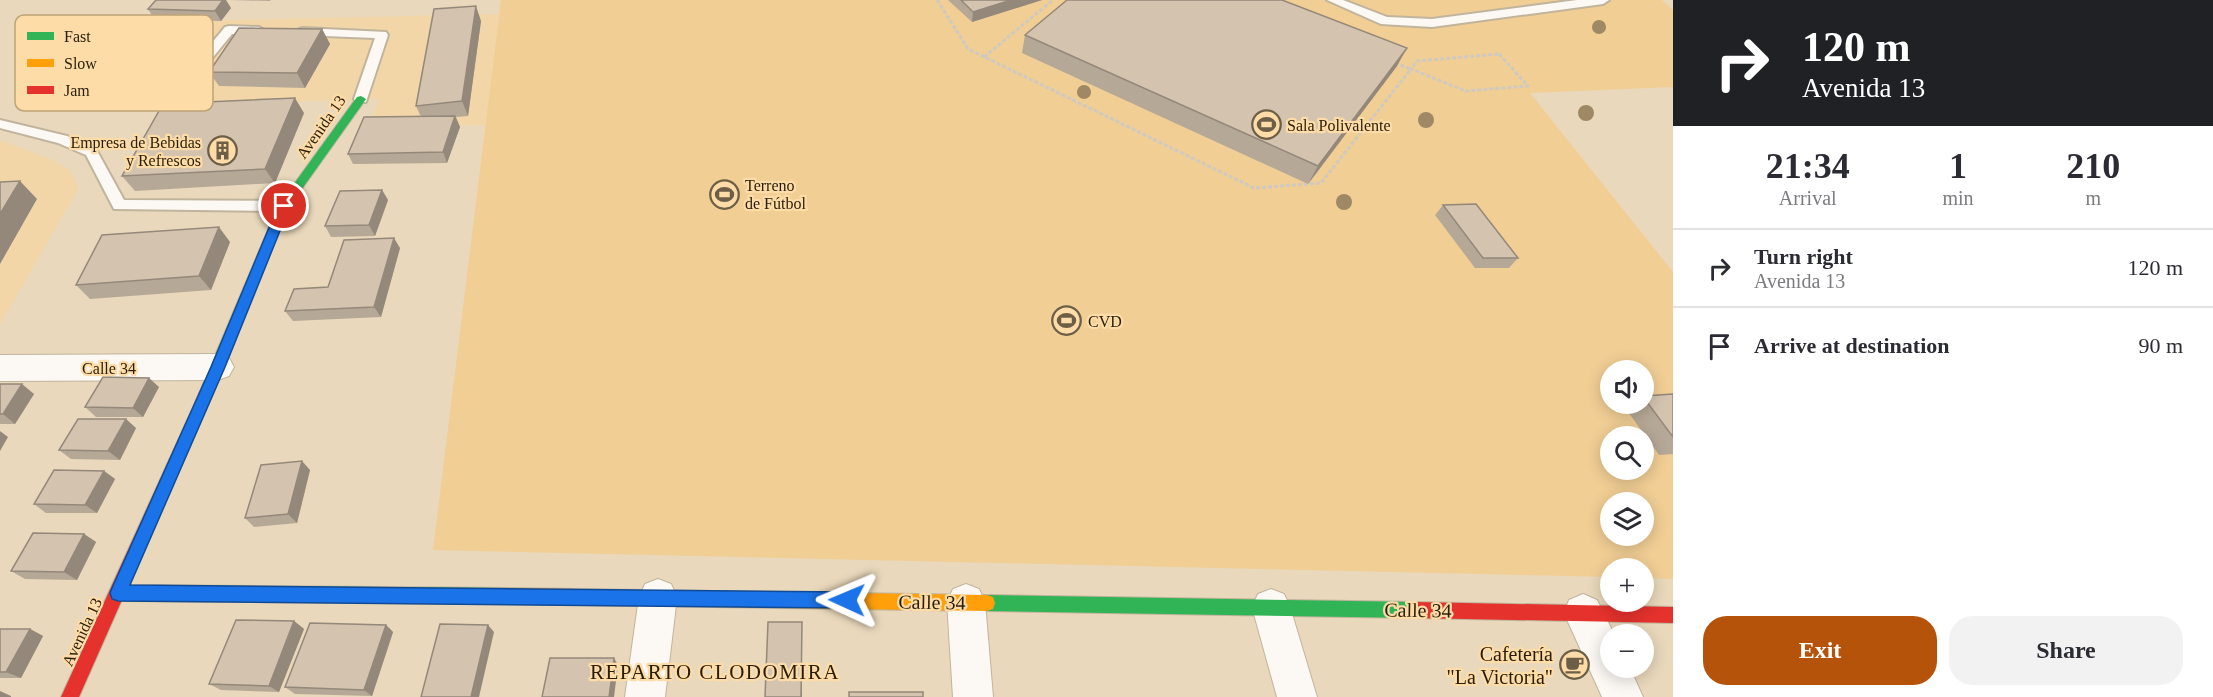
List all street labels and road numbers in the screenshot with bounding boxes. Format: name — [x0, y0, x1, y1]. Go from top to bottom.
street label: Avenida 13 — [293, 92, 349, 162]
street label: Calle 34 — [82, 360, 136, 377]
street label: Calle 34 — [898, 590, 966, 614]
street label: Avenida 13 — [59, 595, 105, 669]
street label: Calle 34 — [1384, 598, 1452, 622]

